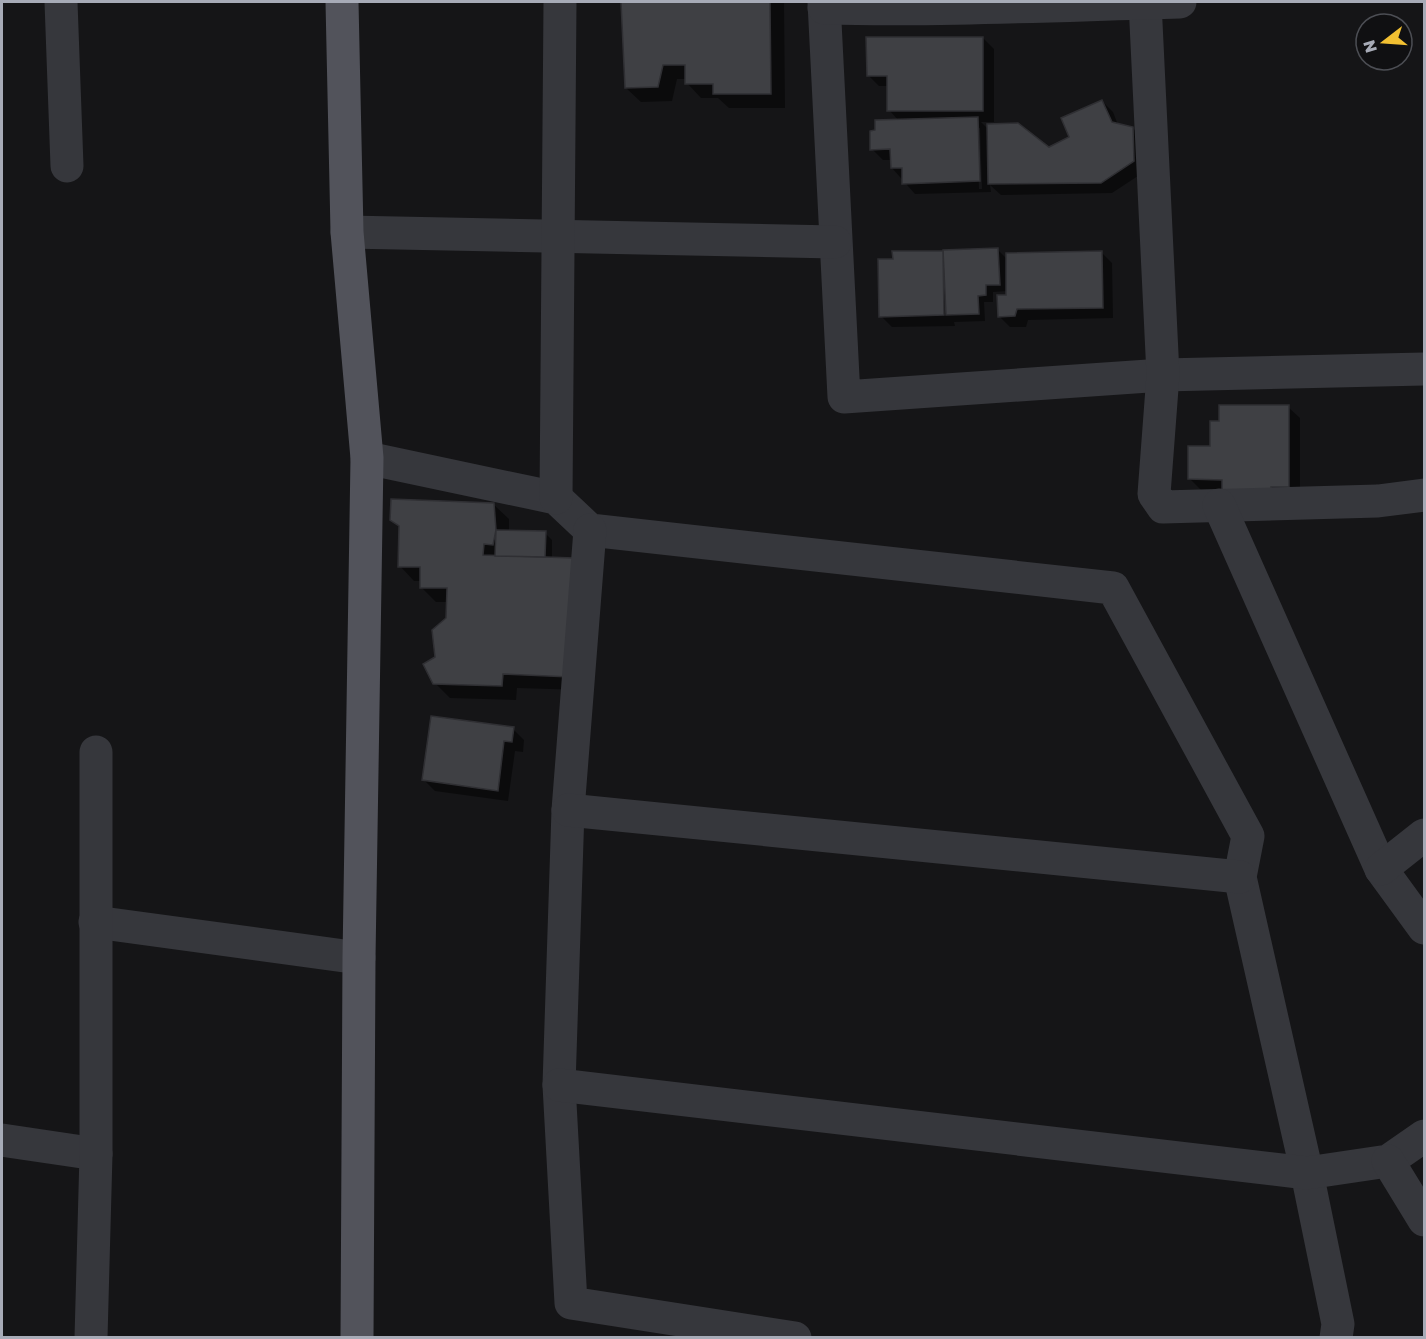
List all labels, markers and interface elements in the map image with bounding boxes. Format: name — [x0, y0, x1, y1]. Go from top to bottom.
north arrow — [1354, 12, 1414, 72]
text: N — [1358, 38, 1381, 55]

